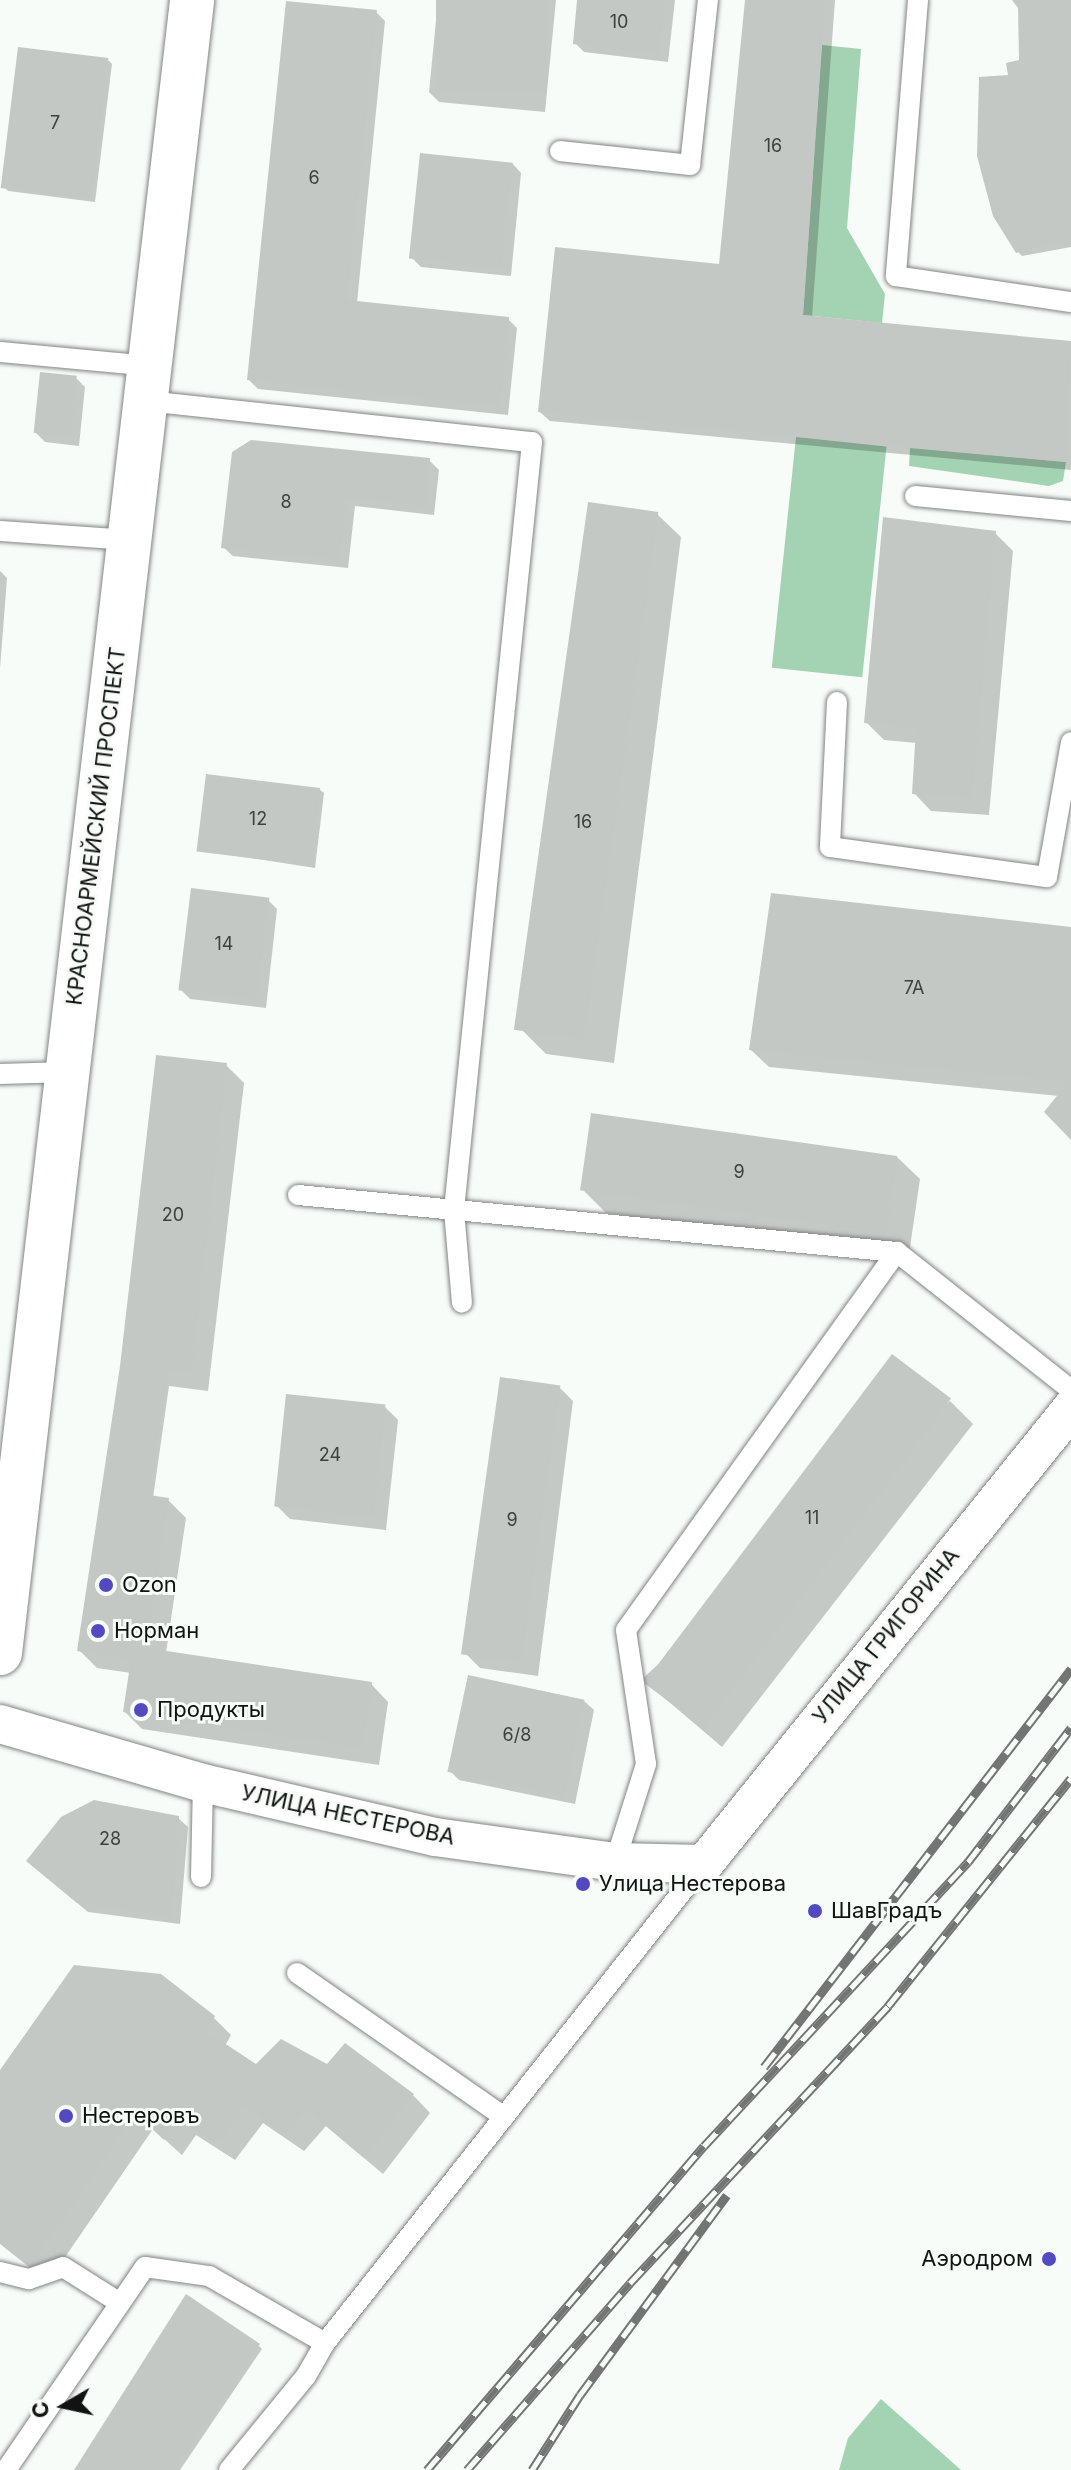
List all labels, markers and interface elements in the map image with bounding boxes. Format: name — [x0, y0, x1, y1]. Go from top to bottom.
house number: 10 — [610, 11, 628, 33]
house number: 7 — [50, 112, 60, 134]
house number: 16 — [764, 135, 782, 157]
house number: 6 — [308, 167, 320, 189]
house number: 8 — [280, 491, 292, 513]
street label: КРАСНОАРМЕЙСКИЙ ПРОСПЕКТ — [61, 645, 131, 1007]
house number: 12 — [249, 808, 267, 830]
house number: 16 — [574, 811, 592, 833]
house number: 14 — [215, 933, 233, 955]
house number: 7А — [904, 977, 924, 999]
house number: 9 — [733, 1161, 745, 1183]
house number: 20 — [162, 1204, 184, 1226]
house number: 24 — [319, 1444, 341, 1466]
house number: 11 — [805, 1507, 819, 1529]
house number: 9 — [506, 1509, 518, 1531]
street label: УЛИЦА ГРИГОРИНА — [807, 1543, 965, 1729]
place label: Ozon — [122, 1572, 177, 1598]
marker: Ozon — [97, 1576, 115, 1594]
place label: Норман — [114, 1618, 199, 1644]
marker: Норман — [89, 1622, 107, 1640]
place label: Продукты — [157, 1697, 265, 1723]
marker: Продукты — [132, 1701, 150, 1719]
house number: 6/8 — [503, 1724, 531, 1746]
street label: УЛИЦА НЕСТЕРОВА — [239, 1779, 457, 1851]
house number: 28 — [99, 1828, 121, 1850]
place label: Улица Нестерова — [599, 1871, 786, 1897]
marker: Улица Нестерова — [574, 1875, 592, 1893]
place label: ШавГрадъ — [831, 1898, 942, 1924]
marker: ШавГрадъ — [806, 1902, 824, 1920]
place label: Нестеровъ — [82, 2103, 200, 2129]
marker: Нестеровъ — [57, 2107, 75, 2125]
place label: Аэродром — [921, 2246, 1033, 2272]
marker: Аэродром — [1040, 2250, 1058, 2268]
north arrow — [24, 2366, 104, 2446]
text: С — [26, 2400, 54, 2420]

